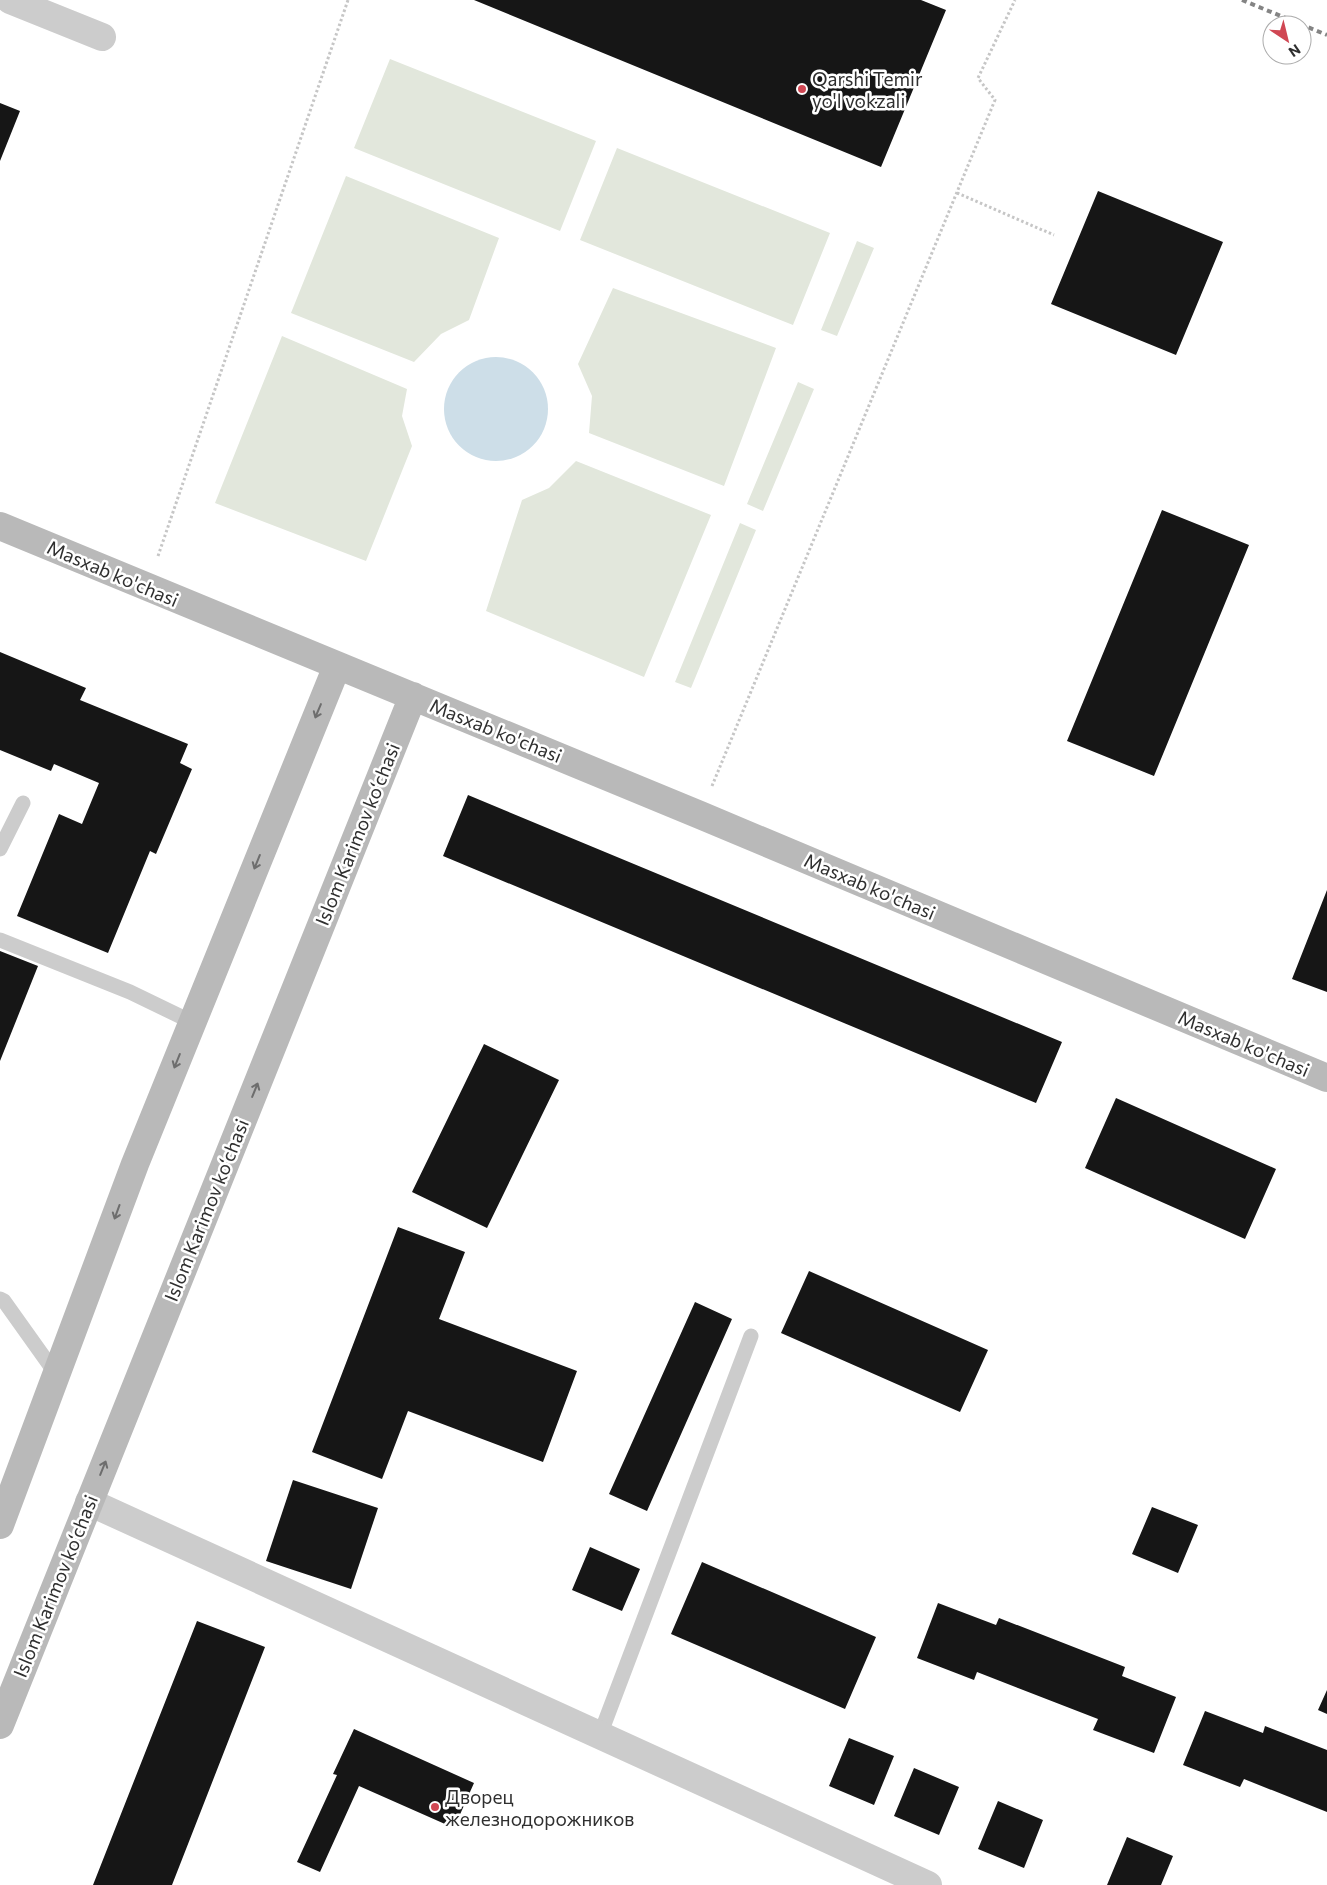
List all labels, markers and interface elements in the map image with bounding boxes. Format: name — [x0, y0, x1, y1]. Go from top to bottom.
north arrow — [1262, 15, 1312, 65]
text: N — [1286, 41, 1304, 61]
place label: Qarshi Temir yo'l vokzali — [812, 67, 923, 112]
marker: Qarshi Temir yo'l vokzali — [796, 83, 808, 95]
street label: Masxab ko'chasi — [44, 535, 182, 611]
street label: Masxab ko'chasi — [427, 693, 565, 767]
one-way arrow — [313, 703, 323, 718]
street label: Islom Karimov ko‘chasi — [310, 739, 404, 929]
street label: Masxab ko'chasi — [801, 848, 939, 924]
one-way arrow — [252, 854, 261, 869]
street label: Masxab ko'chasi — [1175, 1005, 1313, 1081]
one-way arrow — [171, 1053, 181, 1068]
one-way arrow — [250, 1083, 260, 1098]
street label: Islom Karimov ko‘chasi — [159, 1115, 253, 1305]
one-way arrow — [112, 1204, 121, 1219]
one-way arrow — [98, 1461, 108, 1476]
street label: Islom Karimov ko‘chasi — [8, 1491, 102, 1681]
place label: Дворец железнодорожников — [445, 1785, 634, 1830]
marker: Дворец железнодорожников — [429, 1801, 441, 1813]

